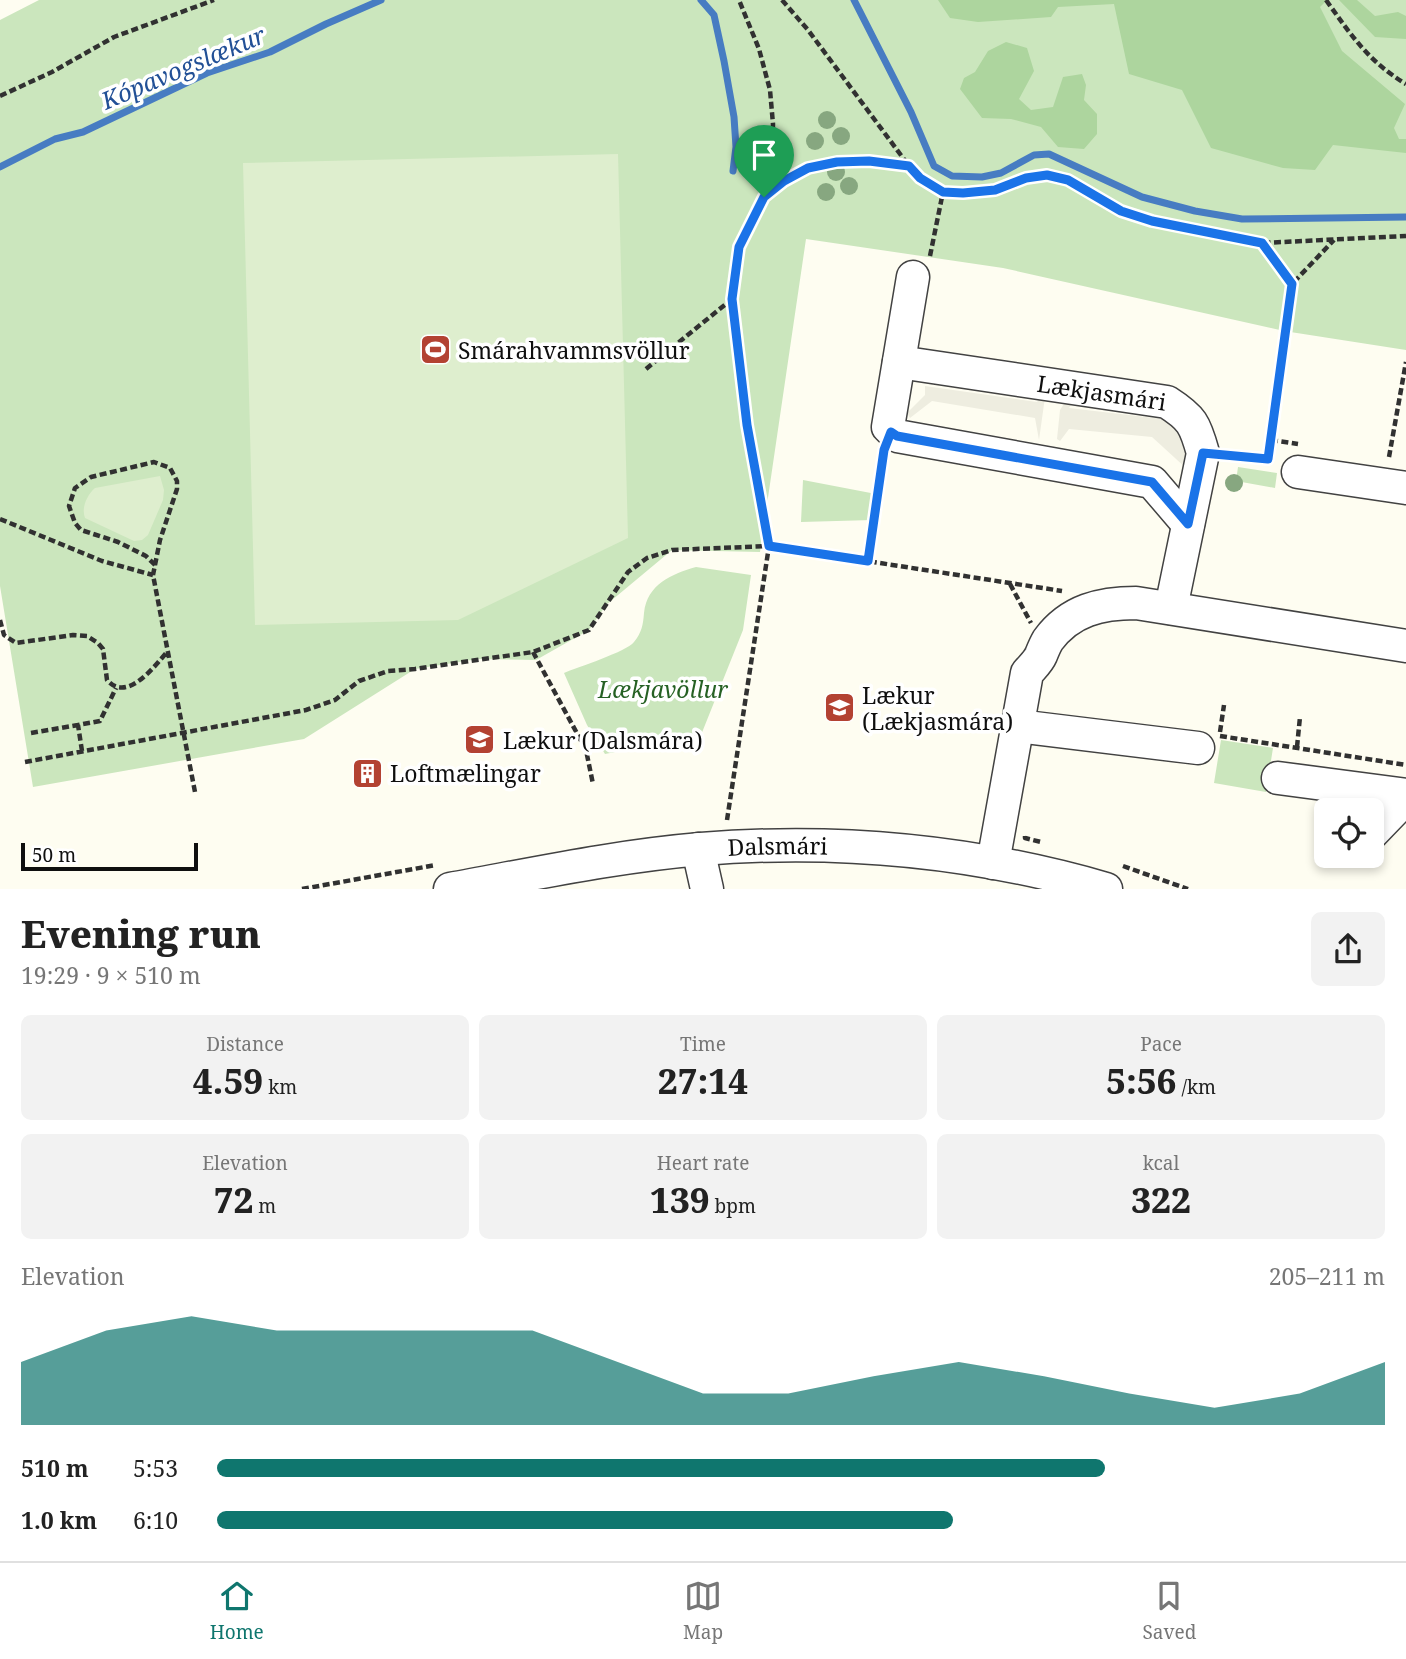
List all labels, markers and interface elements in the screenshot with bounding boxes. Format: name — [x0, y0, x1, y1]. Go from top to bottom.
water label: Kópavogslækur — [95, 17, 271, 117]
pin — [734, 125, 794, 197]
icon: arrive — [745, 136, 783, 174]
sports icon: Smárahvammsvöllur — [418, 333, 452, 367]
place label: Smárahvammsvöllur — [458, 334, 690, 366]
street label: Lækjasmári — [1035, 367, 1169, 418]
park label: Lækjavöllur — [597, 673, 728, 705]
place label: Lækur (Lækjasmára) — [862, 679, 1013, 737]
school or university icon: Lækur (Lækjasmára) — [822, 691, 856, 725]
school or university icon: Lækur (Dalsmára) — [463, 723, 497, 757]
place label: Lækur (Dalsmára) — [503, 724, 703, 756]
building icon: Loftmælingar — [350, 756, 384, 790]
place label: Loftmælingar — [390, 757, 541, 789]
map controls — [1314, 798, 1384, 868]
button: locate — [1314, 798, 1384, 868]
street label: Dalsmári — [727, 829, 829, 863]
scale bar — [21, 840, 198, 872]
text: 50 m — [32, 842, 76, 868]
text: Evening run — [21, 907, 261, 959]
button: share — [1311, 912, 1385, 986]
text: 19:29 · 9 × 510 m — [21, 959, 201, 991]
text: Distance — [206, 1031, 284, 1057]
text: Time — [680, 1031, 726, 1057]
text: Pace — [1140, 1031, 1182, 1057]
text: 4.59 — [193, 1057, 263, 1104]
text: 27:14 — [658, 1057, 748, 1104]
text: 5:56 — [1106, 1057, 1176, 1104]
text: km — [263, 1074, 297, 1100]
text: /km — [1176, 1074, 1216, 1100]
text: Elevation — [202, 1150, 288, 1176]
text: Heart rate — [657, 1150, 749, 1176]
text: kcal — [1143, 1150, 1179, 1176]
text: 72 — [214, 1176, 253, 1223]
text: 139 — [650, 1176, 710, 1223]
text: 322 — [1131, 1176, 1191, 1223]
text: m — [253, 1193, 276, 1219]
text: bpm — [710, 1193, 756, 1219]
text: Elevation — [21, 1260, 125, 1292]
text: 205–211 m — [1269, 1260, 1385, 1292]
text: 510 m — [21, 1452, 89, 1484]
text: 5:53 — [133, 1452, 178, 1484]
text: 1.0 km — [21, 1504, 97, 1536]
text: 6:10 — [133, 1504, 178, 1536]
tab: Home — [210, 1577, 264, 1645]
tab: Map — [683, 1577, 723, 1645]
tab: Saved — [1142, 1577, 1196, 1645]

